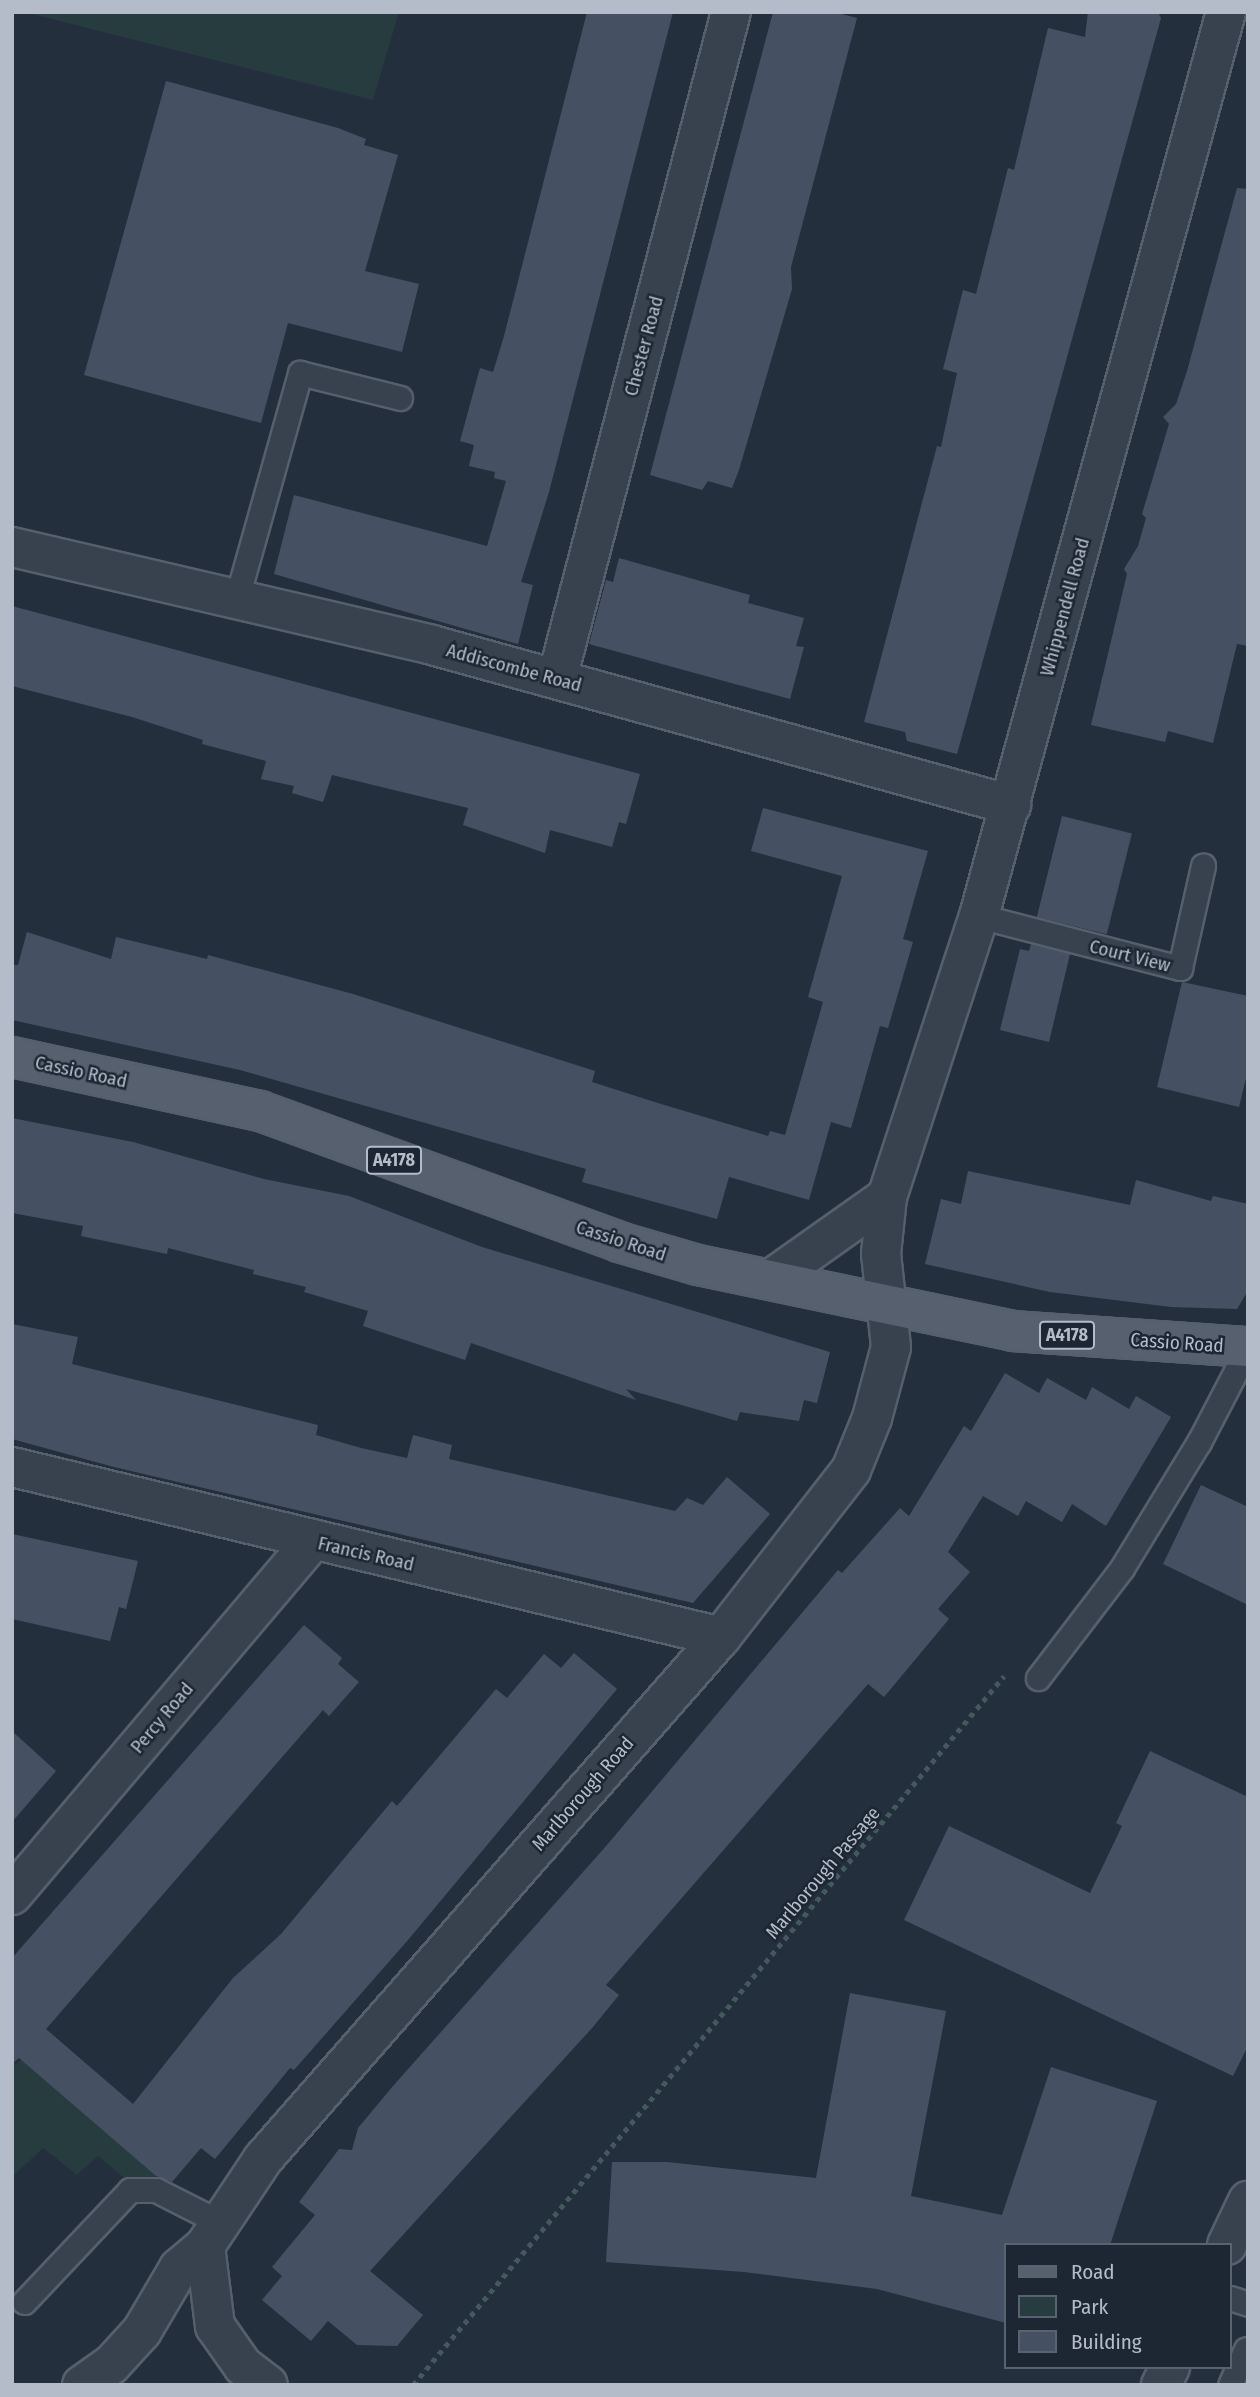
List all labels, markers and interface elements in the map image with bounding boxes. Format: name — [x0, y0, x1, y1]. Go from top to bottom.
street label: Chester Road — [620, 293, 668, 399]
street label: Whippendell Road — [1036, 535, 1094, 679]
street label: Addiscombe Road — [444, 639, 584, 697]
street label: Court View — [1087, 935, 1173, 977]
street label: Cassio Road — [33, 1051, 129, 1093]
road number: A4178 — [366, 1146, 422, 1175]
street label: Cassio Road — [573, 1216, 669, 1266]
road number: A4178 — [1039, 1320, 1095, 1350]
street label: Cassio Road — [1130, 1328, 1224, 1358]
street label: Francis Road — [316, 1532, 416, 1576]
street label: Percy Road — [126, 1678, 198, 1758]
street label: Marlborough Road — [527, 1732, 639, 1856]
street label: Marlborough Passage — [761, 1802, 885, 1944]
legend — [1004, 2243, 1232, 2369]
text: Road — [1071, 2259, 1115, 2285]
text: Park — [1071, 2294, 1108, 2320]
text: Building — [1071, 2329, 1142, 2355]

